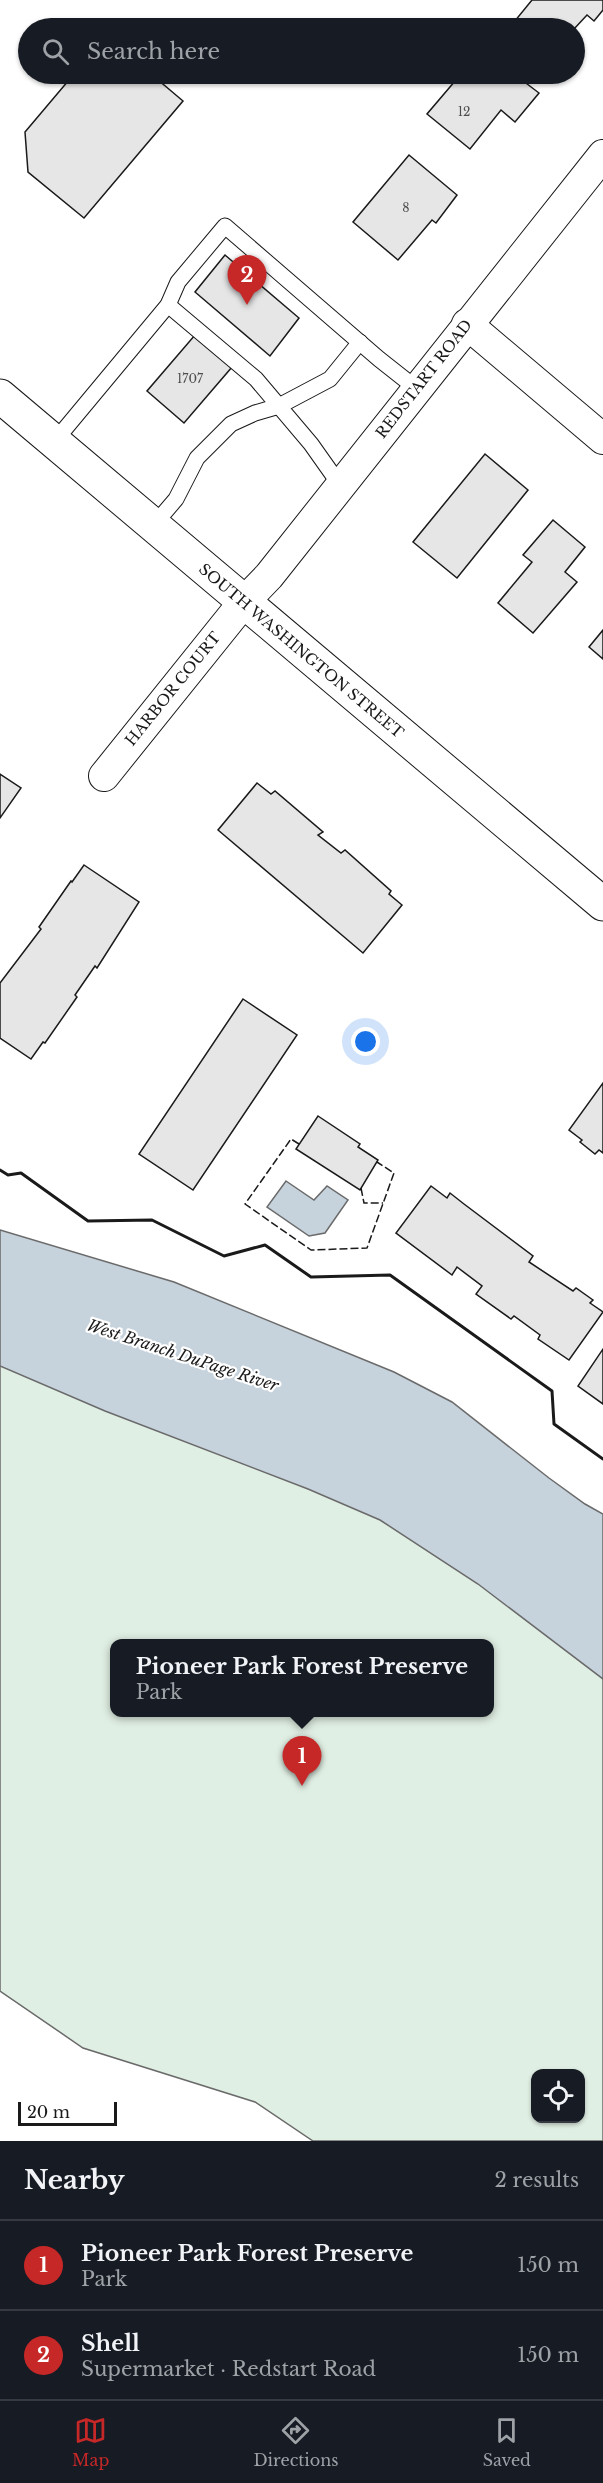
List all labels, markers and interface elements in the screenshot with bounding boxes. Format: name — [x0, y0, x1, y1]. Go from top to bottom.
search box — [18, 18, 585, 84]
icon: search — [39, 35, 72, 68]
text: Search here — [87, 38, 220, 65]
house number: 12 — [458, 104, 470, 119]
house number: 8 — [402, 200, 410, 215]
pin: 2 — [228, 256, 266, 305]
street label: REDSTART ROAD — [371, 315, 476, 442]
house number: 1707 — [177, 371, 204, 386]
street label: SOUTH WASHINGTON STREET — [195, 559, 408, 742]
street label: HARBOR COURT — [121, 628, 224, 749]
your location — [351, 1027, 380, 1056]
water label: West Branch DuPage River — [85, 1315, 282, 1396]
popup — [110, 1639, 494, 1717]
text: Pioneer Park Forest Preserve — [136, 1653, 468, 1680]
text: Park — [136, 1680, 182, 1704]
pin: 1 — [282, 1736, 322, 1786]
map controls — [531, 2069, 585, 2123]
button: locate — [531, 2069, 585, 2123]
scale bar — [18, 2099, 117, 2126]
text: 20 m — [27, 2102, 70, 2122]
text: Nearby — [24, 2164, 125, 2196]
text: 2 results — [495, 2168, 579, 2192]
text: Pioneer Park Forest Preserve — [81, 2240, 413, 2267]
text: 1 — [39, 2253, 48, 2277]
text: 150 m — [517, 2253, 579, 2277]
text: Park — [81, 2267, 127, 2291]
text: Shell — [81, 2330, 140, 2357]
text: 2 — [37, 2343, 50, 2367]
text: 150 m — [517, 2343, 579, 2367]
text: Supermarket · Redstart Road — [81, 2357, 376, 2381]
tab: Map — [72, 2414, 109, 2470]
tab: Directions — [253, 2414, 338, 2470]
tab: Saved — [483, 2414, 531, 2470]

